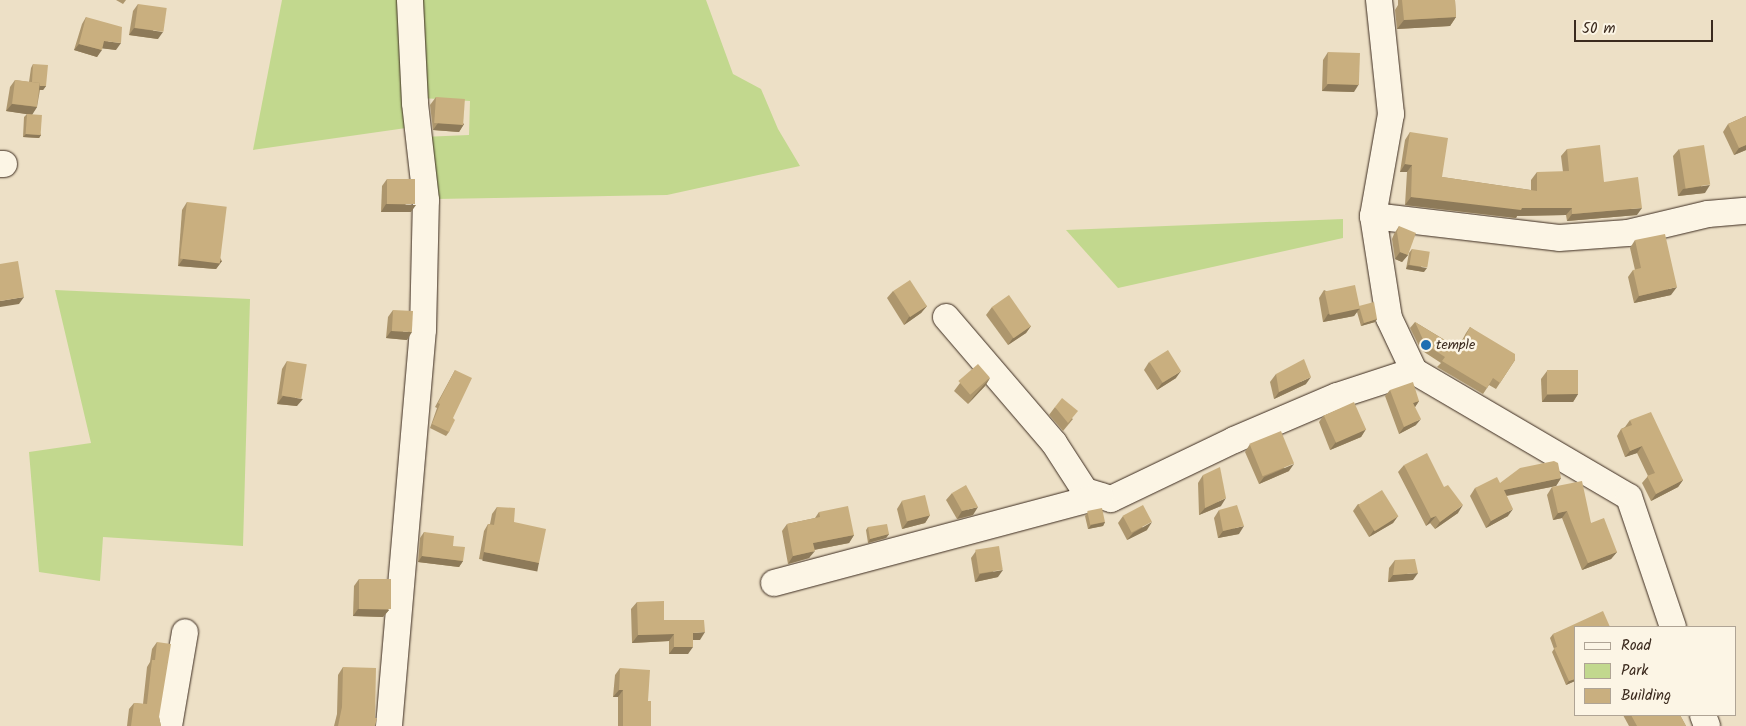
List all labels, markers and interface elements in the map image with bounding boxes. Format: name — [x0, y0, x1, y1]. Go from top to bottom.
scale bar — [1576, 10, 1715, 42]
text: 50 m — [1582, 17, 1616, 41]
place label: temple — [1436, 337, 1475, 353]
marker: temple — [1420, 339, 1432, 351]
legend — [1574, 626, 1736, 716]
text: Road — [1621, 634, 1651, 658]
text: Park — [1621, 659, 1648, 683]
text: Building — [1621, 684, 1671, 708]

